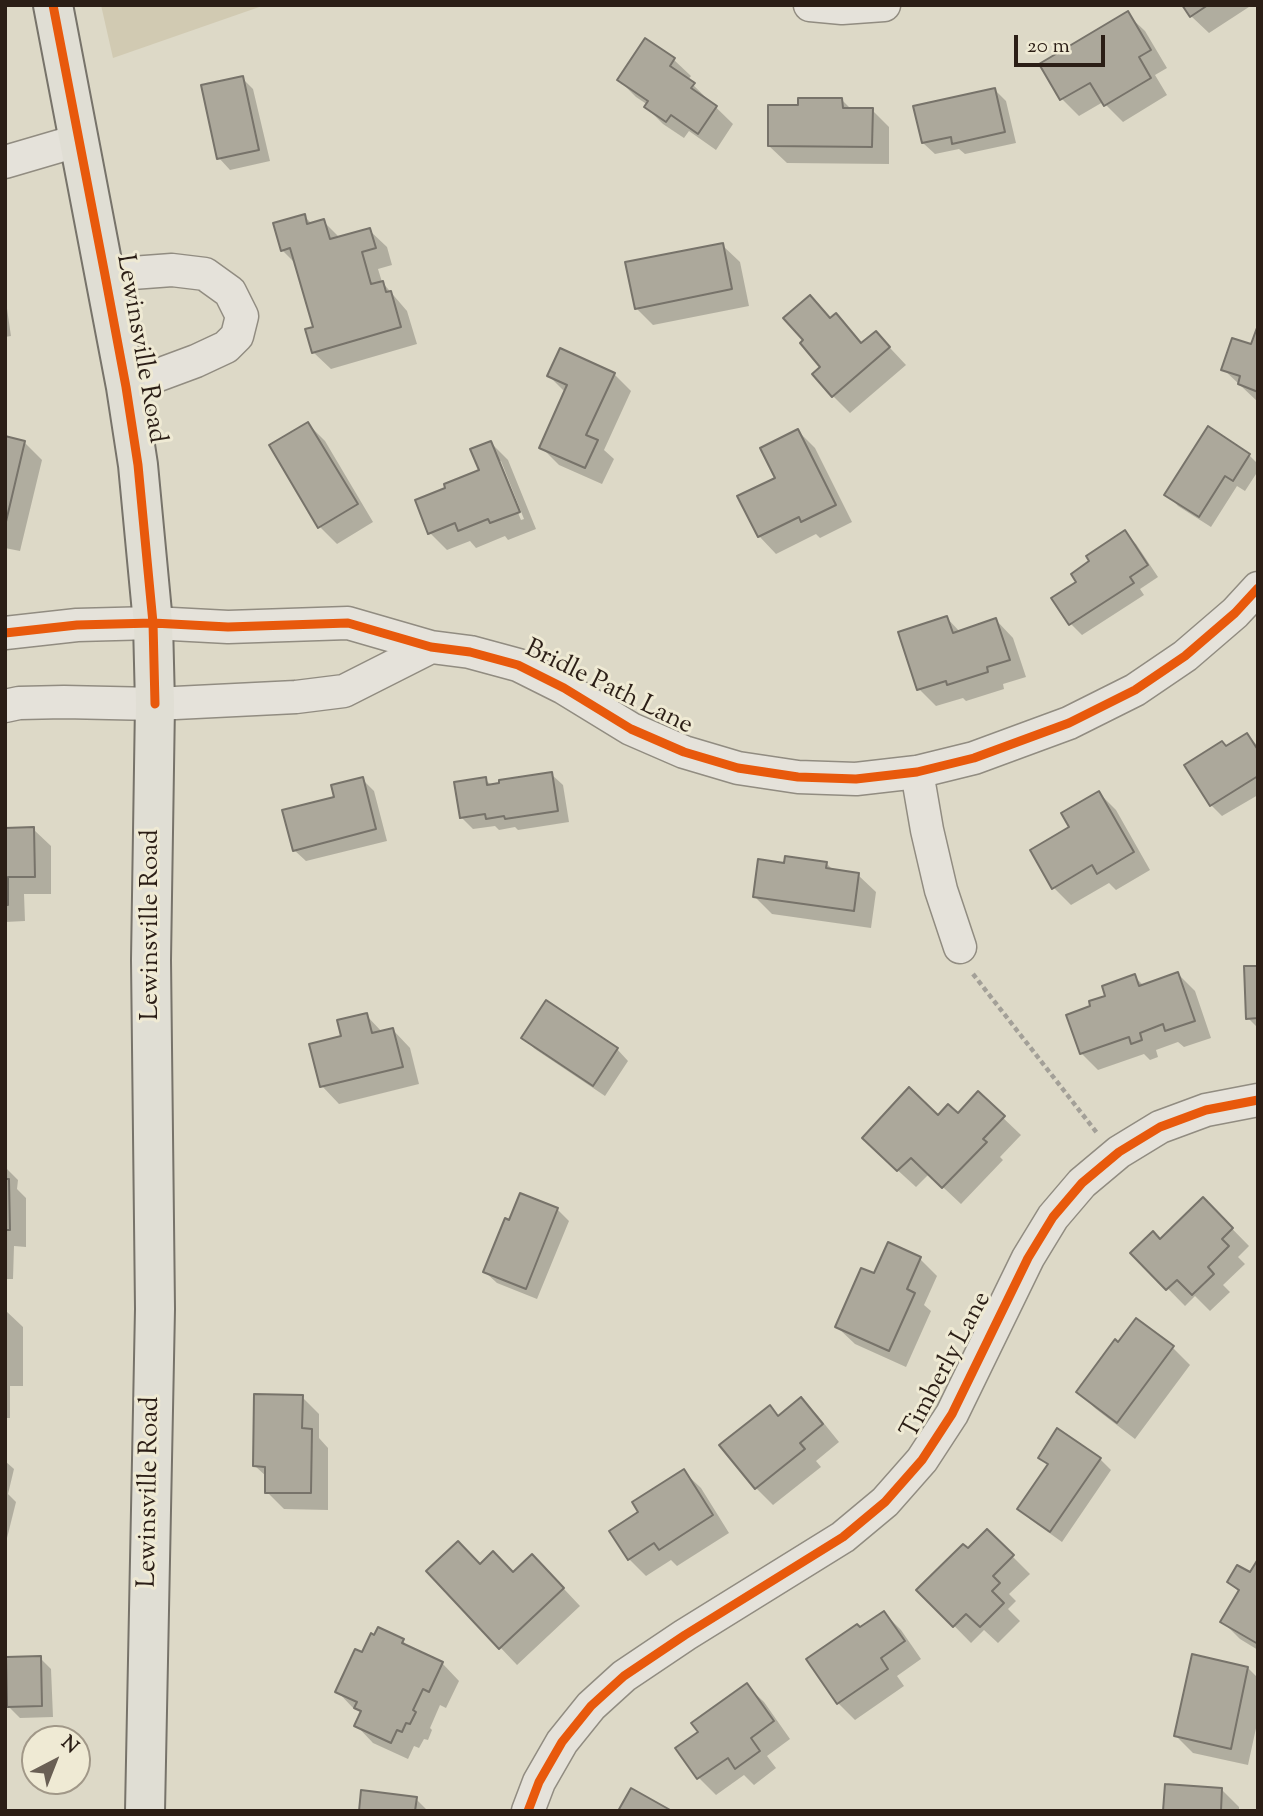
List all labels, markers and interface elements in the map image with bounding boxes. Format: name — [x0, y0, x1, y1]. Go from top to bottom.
scale bar — [1018, 21, 1109, 65]
text: 20 m — [1027, 32, 1070, 62]
street label: Lewinsville Road — [107, 252, 171, 446]
street label: Bridle Path Lane — [519, 635, 697, 743]
street label: Lewinsville Road — [137, 829, 169, 1021]
street label: Timberly Lane — [896, 1287, 1000, 1445]
street label: Lewinsville Road — [134, 1396, 168, 1588]
north arrow — [21, 1725, 91, 1795]
text: N — [54, 1730, 84, 1761]

